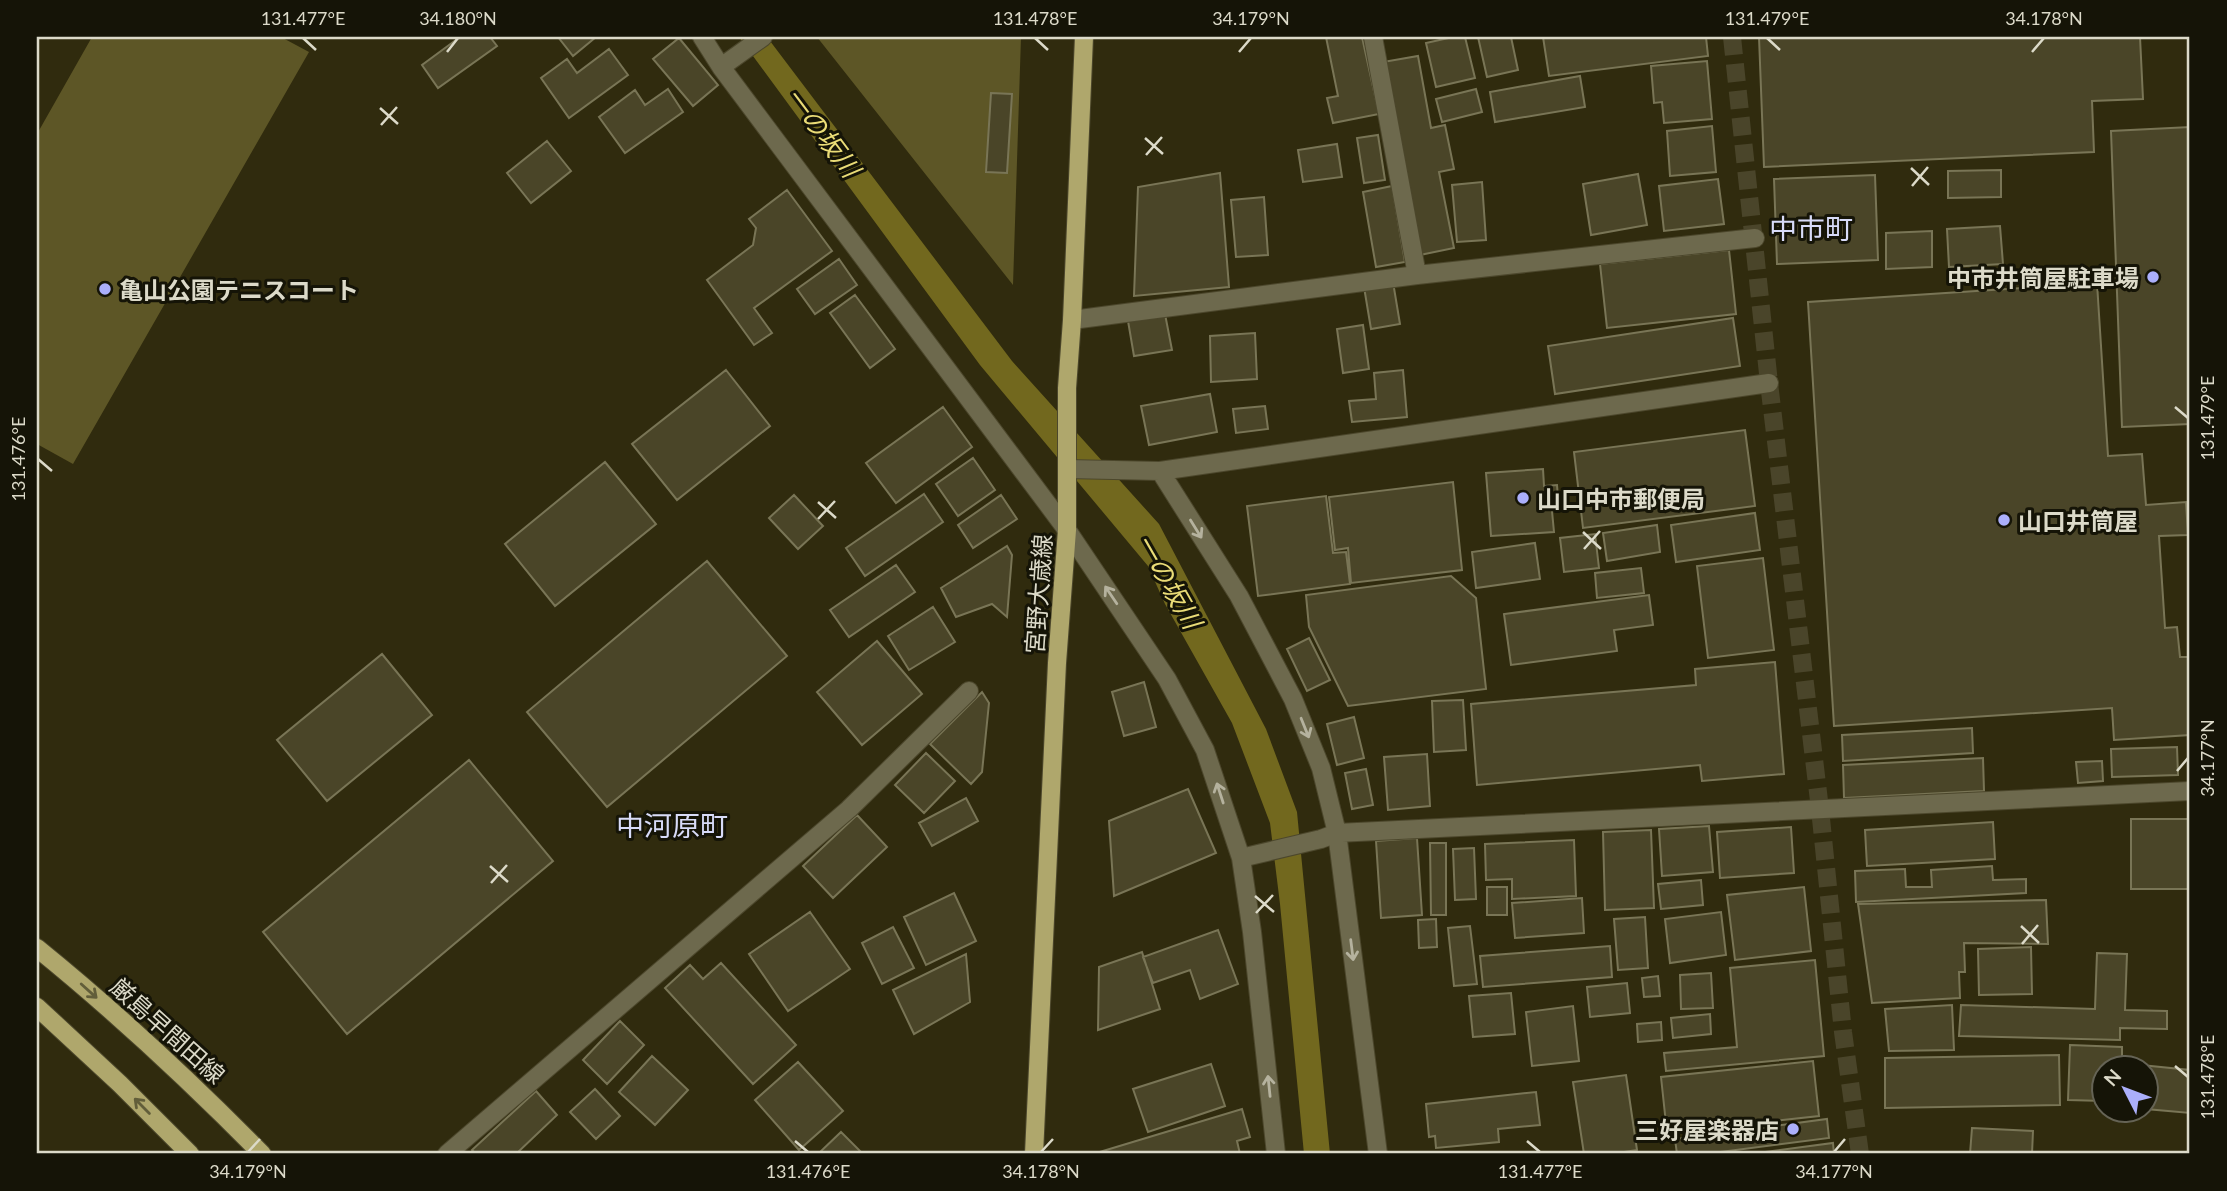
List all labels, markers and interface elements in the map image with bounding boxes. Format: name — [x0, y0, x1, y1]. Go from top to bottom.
text: 131.477°E — [261, 7, 345, 29]
text: 34.180°N — [419, 7, 497, 29]
text: 131.478°E — [993, 7, 1077, 29]
text: 34.179°N — [1212, 7, 1290, 29]
text: 131.479°E — [1725, 7, 1809, 29]
text: 34.178°N — [2005, 7, 2083, 29]
water label: 一の坂川 — [779, 81, 869, 186]
district label: 中市町 — [1769, 211, 1853, 245]
place label: 中市井筒屋駐車場 — [1947, 263, 2139, 292]
marker: 中市井筒屋駐車場 — [2145, 269, 2161, 285]
place label: 亀山公園テニスコート — [119, 275, 359, 304]
marker: 亀山公園テニスコート — [97, 281, 113, 297]
text: 131.479°E — [2196, 376, 2218, 460]
text: 131.476°E — [7, 417, 29, 501]
place label: 山口中市郵便局 — [1537, 484, 1705, 513]
marker: 山口中市郵便局 — [1515, 490, 1531, 506]
place label: 山口井筒屋 — [2018, 506, 2138, 535]
marker: 山口井筒屋 — [1996, 512, 2012, 528]
one-way arrow — [1190, 518, 1204, 538]
water label: 一の坂川 — [1129, 528, 1210, 637]
street label: 宮野大歳線 — [1019, 533, 1057, 655]
one-way arrow — [1103, 585, 1117, 605]
one-way arrow — [1299, 717, 1312, 739]
text: 34.177°N — [2196, 719, 2218, 797]
one-way arrow — [1213, 782, 1226, 804]
district label: 中河原町 — [616, 808, 728, 842]
one-way arrow — [1345, 938, 1358, 960]
street label: 厳島早間田線 — [105, 971, 231, 1089]
one-way arrow — [80, 983, 97, 1000]
text: 131.478°E — [2196, 1035, 2218, 1119]
north arrow — [2090, 1054, 2160, 1124]
text: N — [2099, 1064, 2125, 1090]
one-way arrow — [1262, 1076, 1275, 1098]
one-way arrow — [133, 1097, 150, 1114]
place label: 三好屋楽器店 — [1635, 1115, 1779, 1144]
marker: 三好屋楽器店 — [1785, 1121, 1801, 1137]
text: 34.179°N — [209, 1160, 287, 1182]
text: 131.476°E — [766, 1160, 850, 1182]
text: 34.178°N — [1002, 1160, 1080, 1182]
text: 131.477°E — [1498, 1160, 1582, 1182]
text: 34.177°N — [1795, 1160, 1873, 1182]

